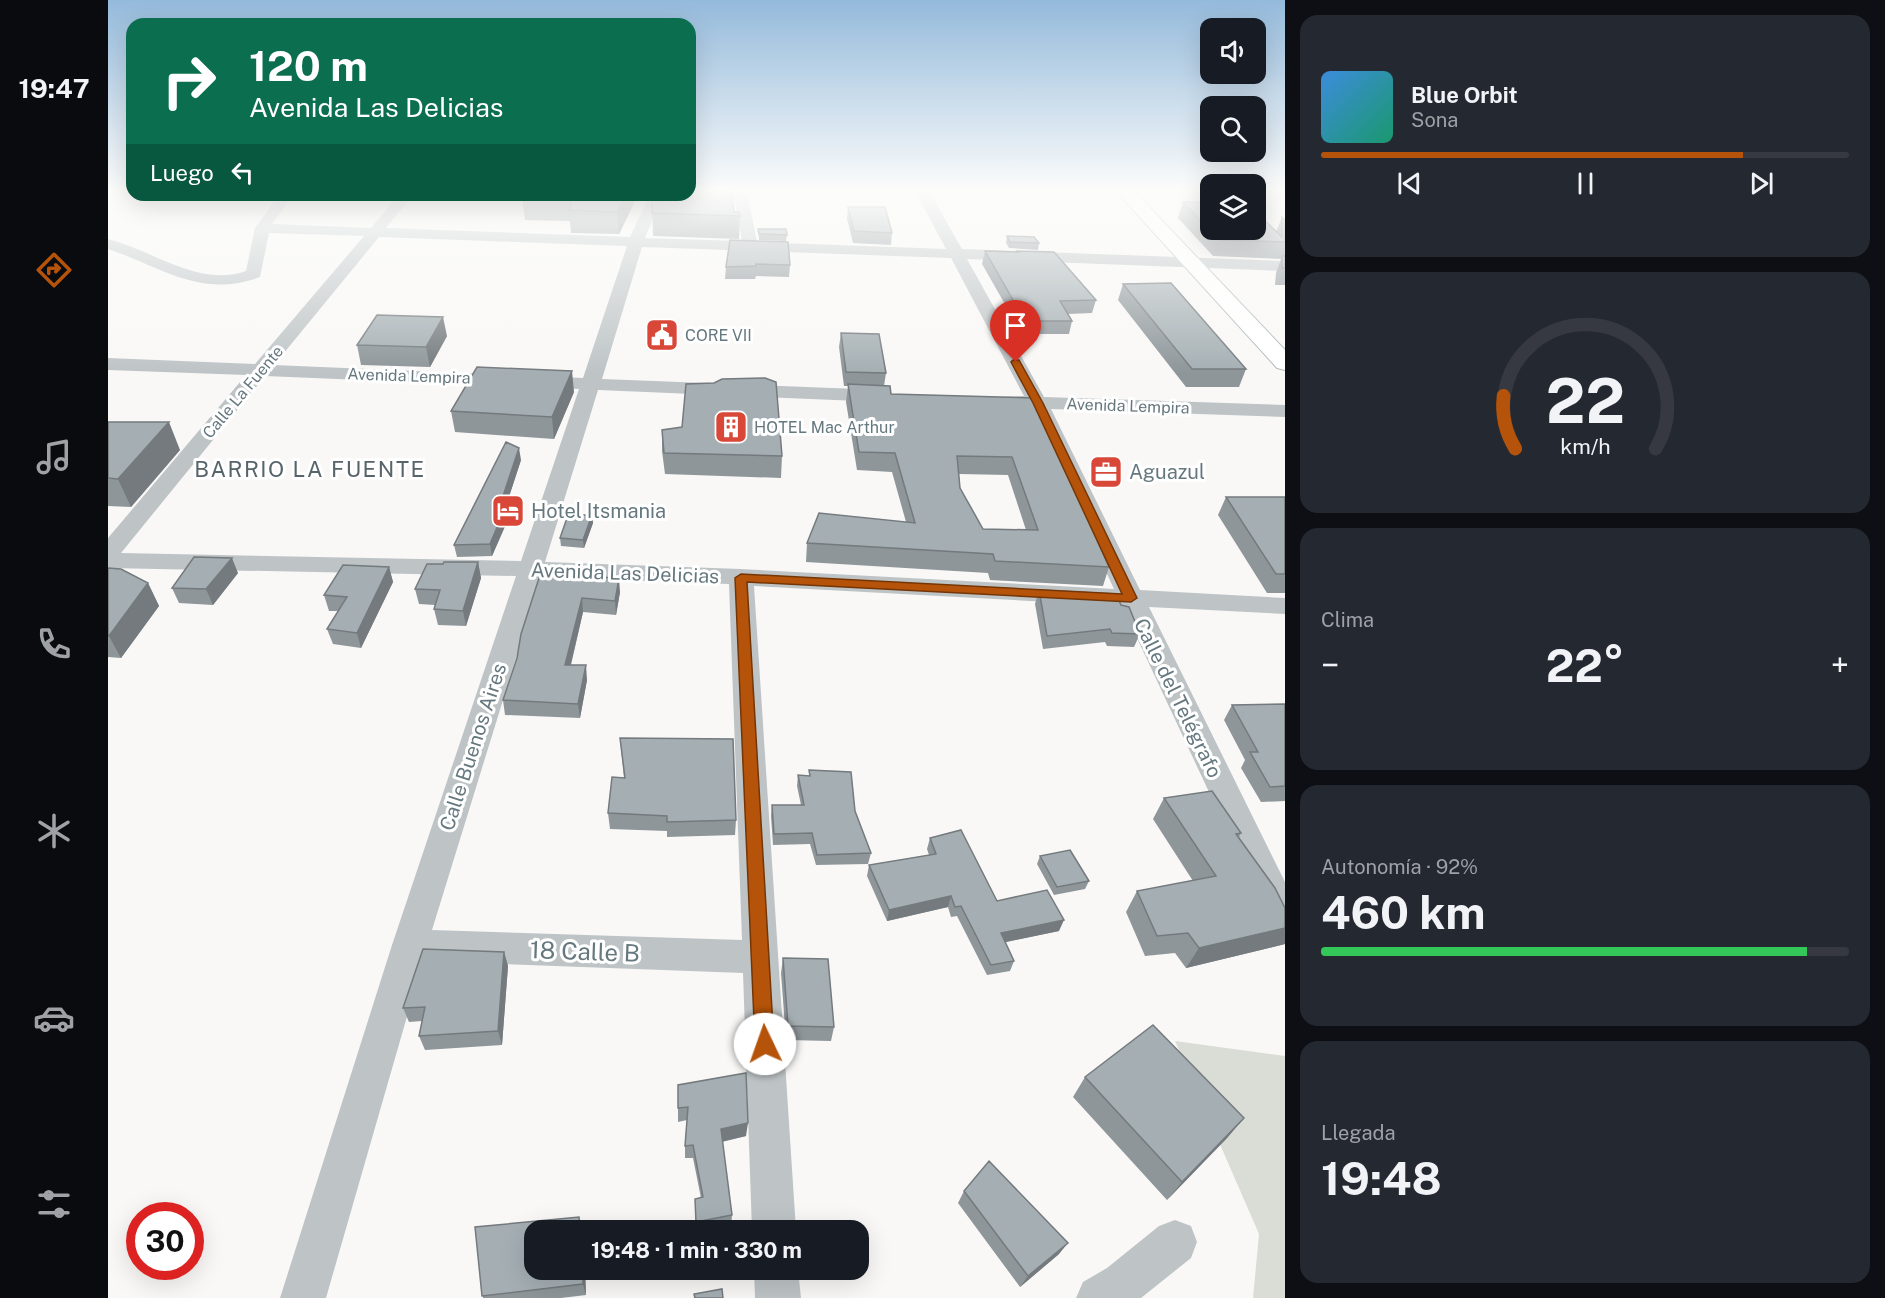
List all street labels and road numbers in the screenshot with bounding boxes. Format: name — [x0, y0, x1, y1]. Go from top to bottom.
street label: Calle La Fuente — [199, 342, 287, 442]
street label: Avenida Lempira — [347, 364, 471, 388]
street label: Avenida Lempira — [1066, 394, 1190, 418]
street label: Avenida Las Delicias — [530, 558, 720, 588]
street label: Calle del Telégrafo — [1129, 614, 1227, 782]
street label: Calle Buenos Aires — [435, 660, 511, 834]
street label: 18 Calle B — [530, 935, 640, 967]

